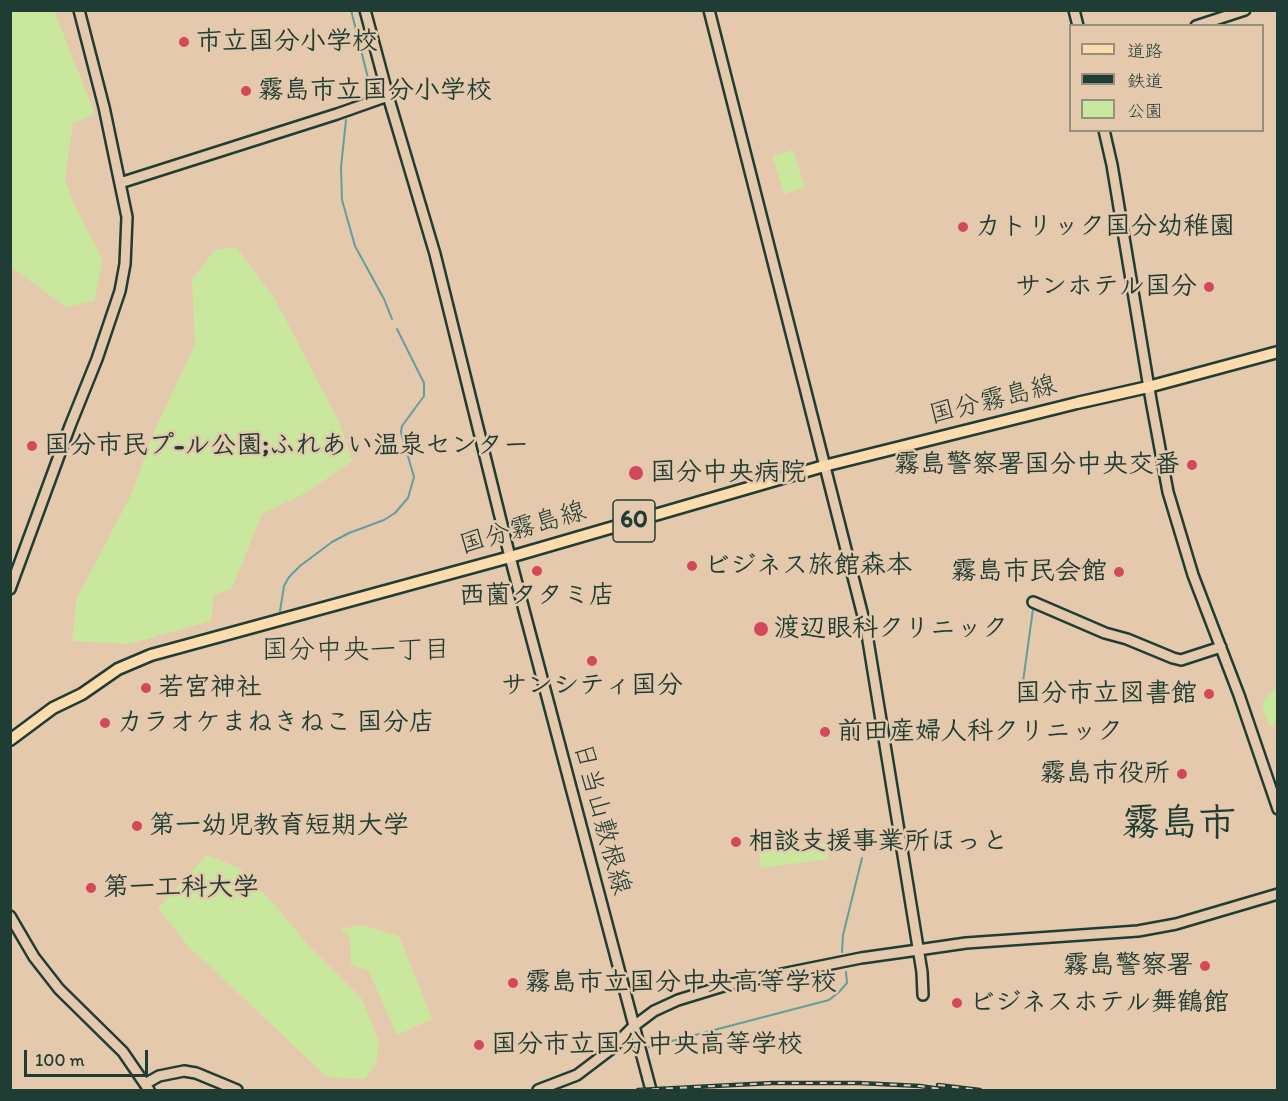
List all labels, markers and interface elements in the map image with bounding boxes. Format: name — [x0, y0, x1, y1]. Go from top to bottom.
legend — [1069, 24, 1264, 132]
place label: 市立国分小学校 — [196, 26, 378, 58]
marker: 市立国分小学校 — [177, 35, 191, 49]
text: 道路 — [1127, 40, 1163, 62]
text: 鉄道 — [1127, 70, 1163, 92]
place label: 霧島市立国分小学校 — [258, 75, 492, 107]
marker: 霧島市立国分小学校 — [239, 84, 253, 98]
text: 公園 — [1127, 100, 1163, 122]
place label: カトリック国分幼稚園 — [975, 211, 1235, 243]
marker: カトリック国分幼稚園 — [956, 220, 970, 234]
place label: サンホテル国分 — [1015, 271, 1197, 303]
marker: サンホテル国分 — [1202, 280, 1216, 294]
street label: 国分霧島線 — [926, 370, 1060, 432]
place label: 国分市民プ-ル公園;ふれあい温泉センター — [44, 430, 529, 462]
marker: 国分市民プ-ル公園;ふれあい温泉センター — [25, 439, 39, 453]
place label: 霧島警察署国分中央交番 — [894, 449, 1180, 481]
place label: 国分中央病院 — [650, 457, 806, 489]
marker: 霧島警察署国分中央交番 — [1185, 458, 1199, 472]
marker: 国分中央病院 — [627, 464, 645, 482]
street label: 国分霧島線 — [456, 496, 590, 562]
road number: 60 — [613, 500, 655, 542]
place label: ビジネス旅館森本 — [704, 550, 912, 582]
place label: 霧島市民会館 — [951, 556, 1107, 588]
marker: ビジネス旅館森本 — [685, 559, 699, 573]
marker: 西薗タタミ店 — [530, 564, 544, 578]
marker: 霧島市民会館 — [1112, 565, 1126, 579]
place label: 西薗タタミ店 — [459, 580, 615, 612]
place label: 渡辺眼科クリニック — [774, 613, 1008, 645]
marker: 渡辺眼科クリニック — [752, 620, 770, 638]
district label: 国分中央一丁目 — [262, 635, 450, 667]
marker: サンシティ国分 — [585, 654, 599, 668]
place label: サンシティ国分 — [501, 670, 683, 702]
place label: 若宮神社 — [158, 672, 262, 704]
place label: 国分市立図書館 — [1015, 678, 1197, 710]
marker: 若宮神社 — [139, 681, 153, 695]
marker: 国分市立図書館 — [1202, 687, 1216, 701]
place label: カラオケまねきねこ 国分店 — [117, 707, 435, 739]
marker: カラオケまねきねこ 国分店 — [98, 716, 112, 730]
place label: 前田産婦人科クリニック — [837, 716, 1123, 748]
marker: 前田産婦人科クリニック — [818, 725, 832, 739]
street label: 日当山敷根線 — [566, 740, 636, 898]
place label: 霧島市役所 — [1040, 758, 1170, 790]
marker: 霧島市役所 — [1175, 767, 1189, 781]
district label: 霧島市 — [1122, 802, 1236, 848]
place label: 第一幼児教育短期大学 — [149, 810, 409, 842]
marker: 第一幼児教育短期大学 — [130, 819, 144, 833]
place label: 相談支援事業所ほっと — [748, 826, 1008, 858]
marker: 相談支援事業所ほっと — [729, 835, 743, 849]
place label: 第一工科大学 — [103, 872, 259, 904]
marker: 第一工科大学 — [84, 881, 98, 895]
place label: 霧島警察署 — [1063, 950, 1193, 982]
marker: 霧島警察署 — [1198, 959, 1212, 973]
place label: 霧島市立国分中央高等学校 — [525, 967, 837, 999]
marker: 霧島市立国分中央高等学校 — [506, 976, 520, 990]
place label: ビジネスホテル舞鶴館 — [969, 987, 1229, 1019]
marker: ビジネスホテル舞鶴館 — [950, 996, 964, 1010]
place label: 国分市立国分中央高等学校 — [491, 1029, 803, 1061]
scale bar — [27, 1038, 152, 1076]
marker: 国分市立国分中央高等学校 — [472, 1038, 486, 1052]
text: 100 m — [35, 1049, 85, 1071]

